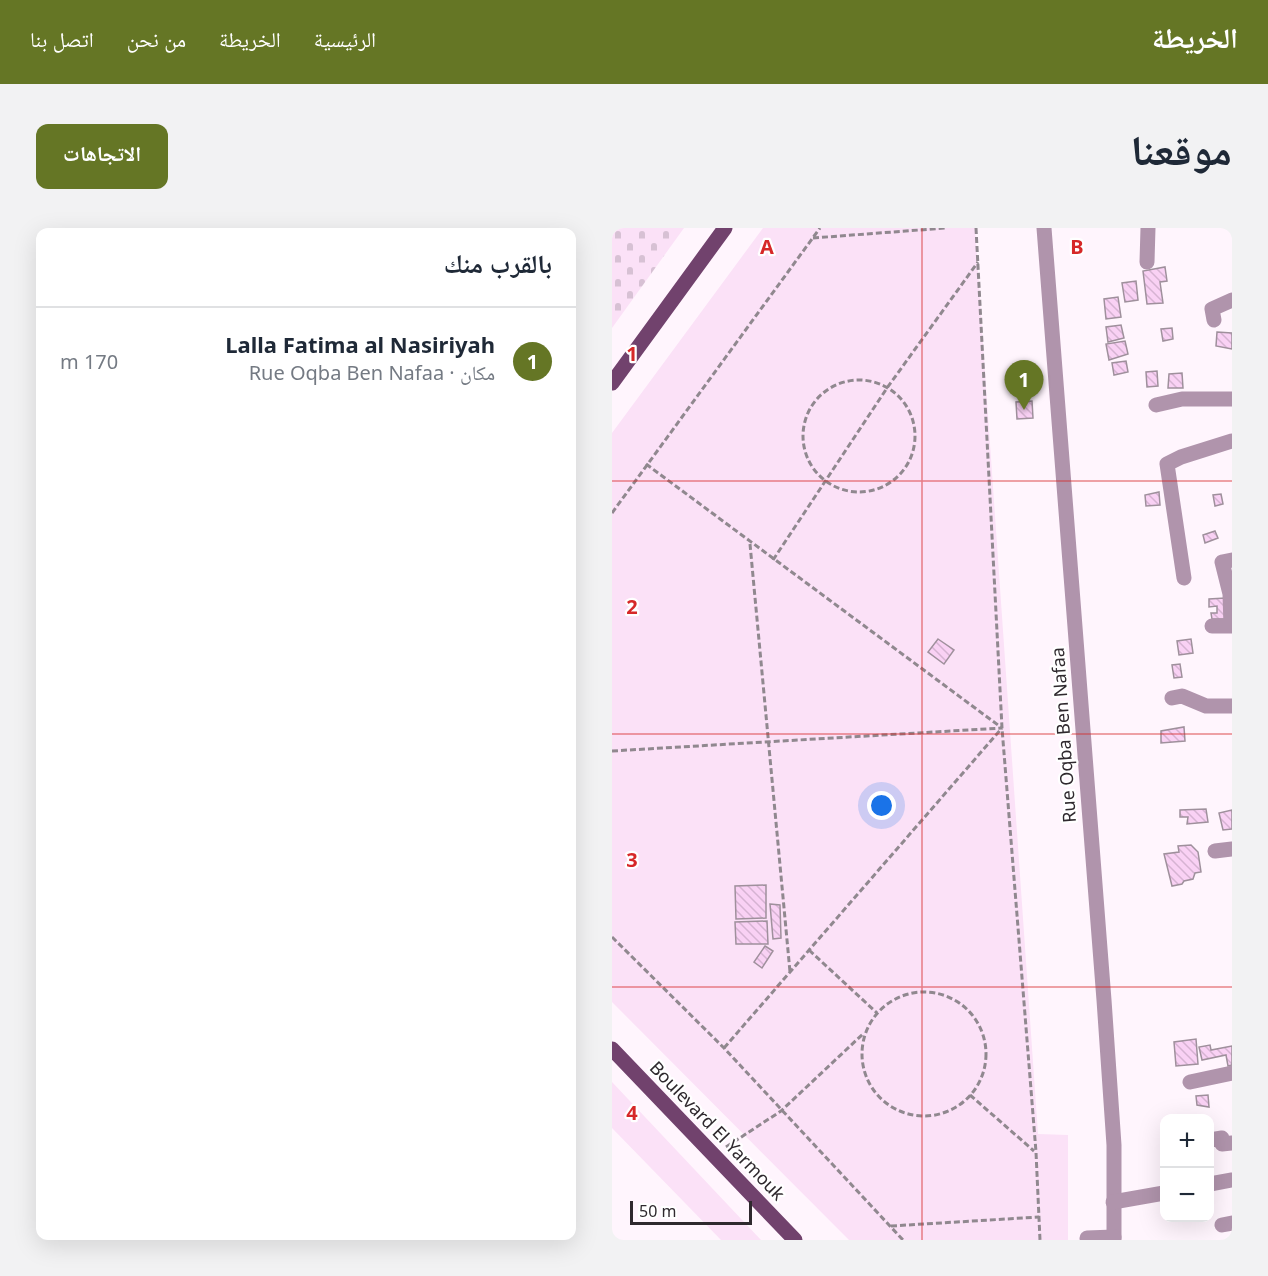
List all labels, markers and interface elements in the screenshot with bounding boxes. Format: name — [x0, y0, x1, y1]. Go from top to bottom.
text: الخريطة — [1152, 18, 1238, 56]
text: اتصل بنا — [30, 25, 94, 53]
text: من نحن — [127, 25, 186, 53]
text: الخريطة — [219, 25, 281, 53]
text: الرئيسية — [314, 25, 376, 53]
text: موقعنا — [1131, 120, 1232, 177]
button: الاتجاهات — [36, 124, 168, 189]
text: A — [760, 233, 774, 260]
text: B — [1070, 233, 1084, 260]
text: بالقرب منك — [444, 245, 552, 281]
text: Lalla Fatima al Nasiriyah — [225, 329, 495, 359]
text: 1 — [626, 340, 638, 367]
text: 170 m — [60, 348, 118, 375]
text: 1 — [527, 348, 538, 375]
text: مكان · Rue Oqba Ben Nafaa — [249, 359, 495, 386]
pin: 1 — [1004, 360, 1044, 410]
text: 2 — [626, 593, 638, 620]
street label: Rue Oqba Ben Nafaa — [1045, 646, 1081, 824]
your location — [867, 791, 896, 820]
text: 3 — [626, 846, 638, 873]
street label: Boulevard El Yarmouk — [645, 1055, 791, 1205]
text: 4 — [626, 1099, 638, 1126]
map controls — [1160, 1114, 1214, 1222]
button: + — [1160, 1114, 1214, 1168]
button: − — [1160, 1168, 1214, 1222]
scale bar — [630, 1198, 752, 1226]
text: 50 m — [639, 1200, 676, 1222]

